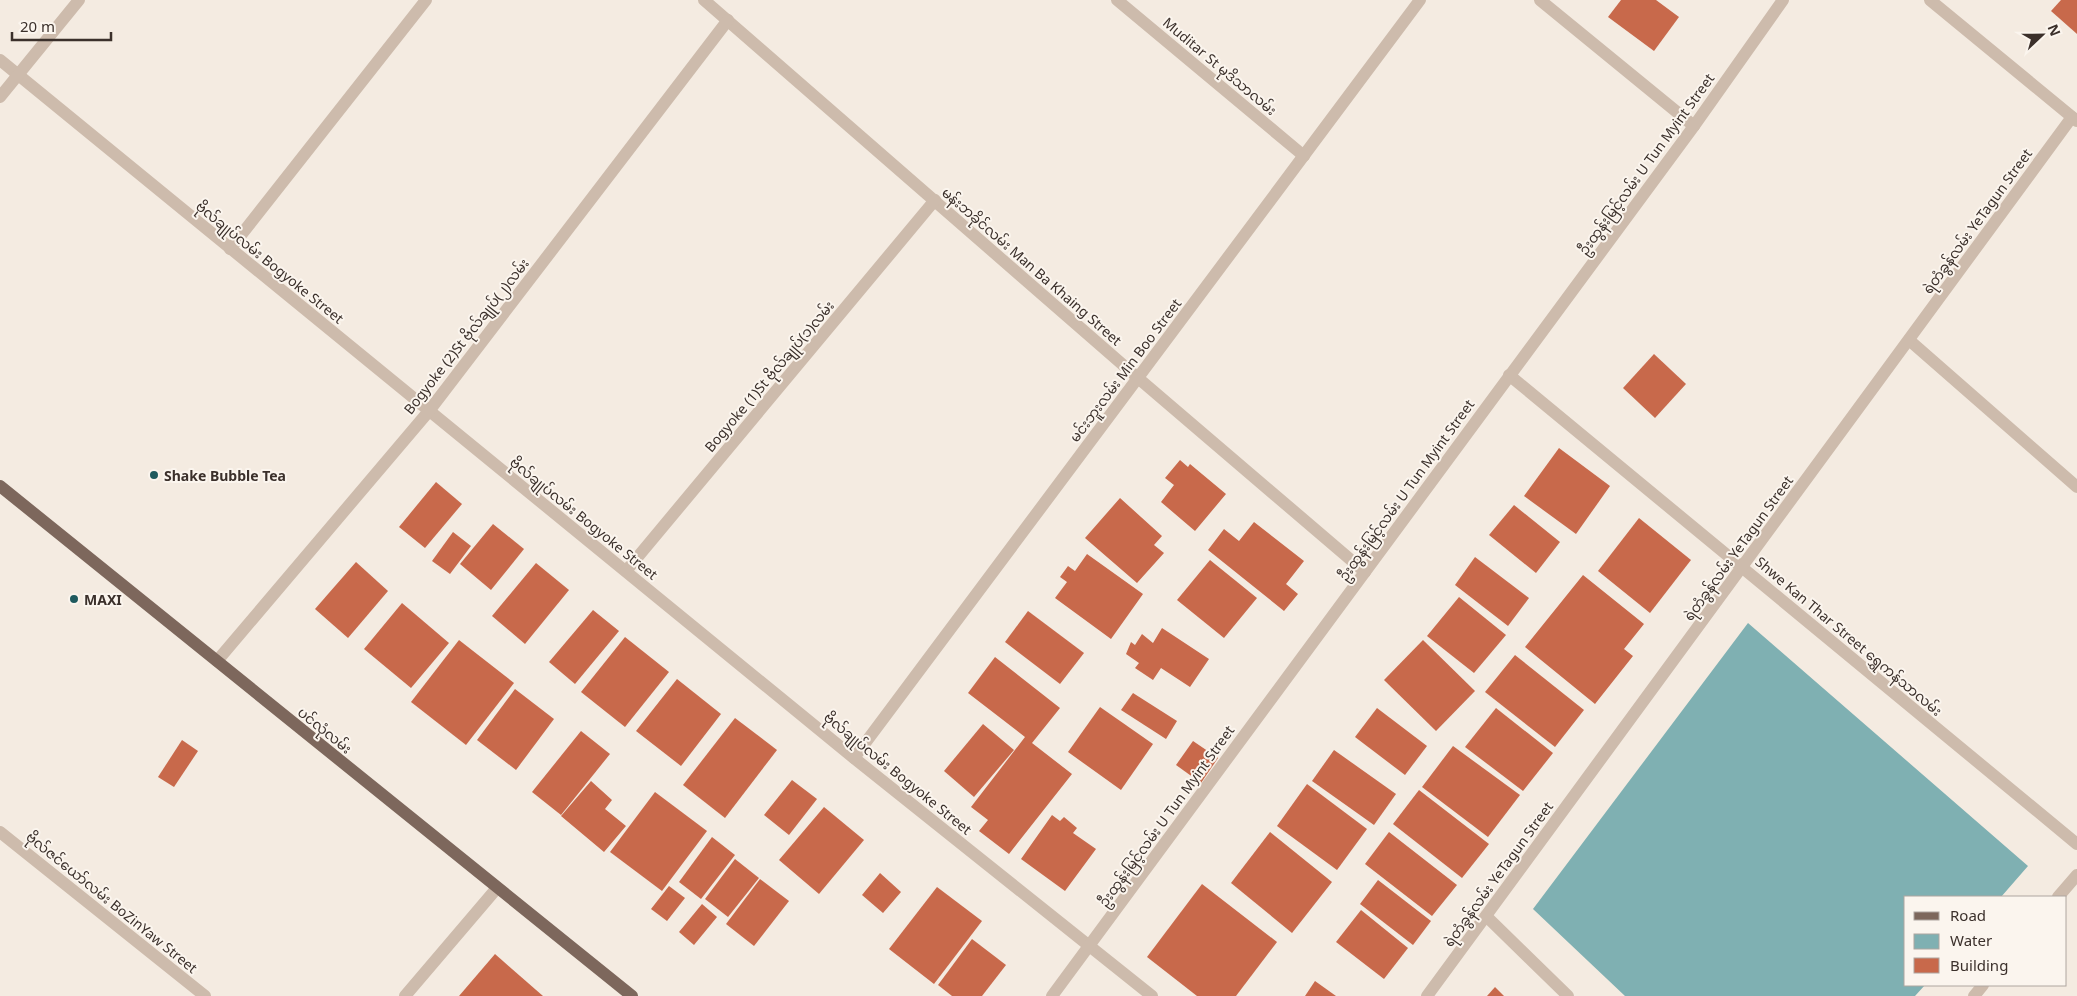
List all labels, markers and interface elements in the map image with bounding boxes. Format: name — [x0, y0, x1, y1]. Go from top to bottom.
scale bar — [12, 10, 111, 42]
north arrow — [2017, 10, 2067, 60]
street label: Muditar St မုဒိသာလမ်း — [1157, 13, 1281, 122]
text: 20 m — [20, 16, 55, 36]
text: N — [2044, 21, 2065, 39]
street label: ဦးထွန်းမြင့်လမ်း U Tun Myint Street — [1574, 69, 1721, 260]
street label: ရဲတံခွန်လမ်း YeTagun Street — [1918, 145, 2038, 299]
street label: မန်းဘခိုင်လမ်း Man Ba Khaing Street — [936, 183, 1126, 352]
street label: ဗိုလ်ချုပ်လမ်း Bogyoke Street — [190, 196, 348, 330]
street label: Bogyoke (2)St ဗိုလ်ချုပ်(၂)လမ်း — [399, 254, 535, 420]
street label: မင်းဘူးလမ်း Min Boo Street — [1065, 294, 1188, 447]
street label: Bogyoke (1)St ဗိုလ်ချုပ်(၁)လမ်း — [700, 296, 840, 458]
street label: ဦးထွန်းမြင့်လမ်း U Tun Myint Street — [1334, 395, 1481, 586]
street label: ဗိုလ်ချုပ်လမ်း Bogyoke Street — [504, 452, 662, 586]
place label: Shake Bubble Tea — [164, 466, 286, 485]
marker: Shake Bubble Tea — [148, 469, 160, 481]
street label: ရဲတံခွန်လမ်း YeTagun Street — [1679, 472, 1799, 626]
street label: Shwe Kan Thar Street ရွှေကန်သာလမ်း — [1750, 552, 1946, 722]
place label: MAXI — [84, 590, 122, 609]
marker: MAXI — [68, 593, 80, 605]
street label: ပင်လုံလမ်း — [292, 702, 356, 760]
street label: ဗိုလ်ချုပ်လမ်း Bogyoke Street — [818, 707, 976, 841]
street label: ဦးထွန်းမြင့်လမ်း U Tun Myint Street — [1094, 721, 1241, 912]
street label: ရဲတံခွန်လမ်း YeTagun Street — [1439, 798, 1559, 952]
street label: ဗိုလ်ဇင်ယော်လမ်း BoZinYaw Street — [21, 827, 202, 979]
legend — [1904, 896, 2067, 986]
text: Road — [1950, 905, 1986, 925]
text: Water — [1950, 930, 1992, 950]
text: Building — [1950, 955, 2008, 975]

